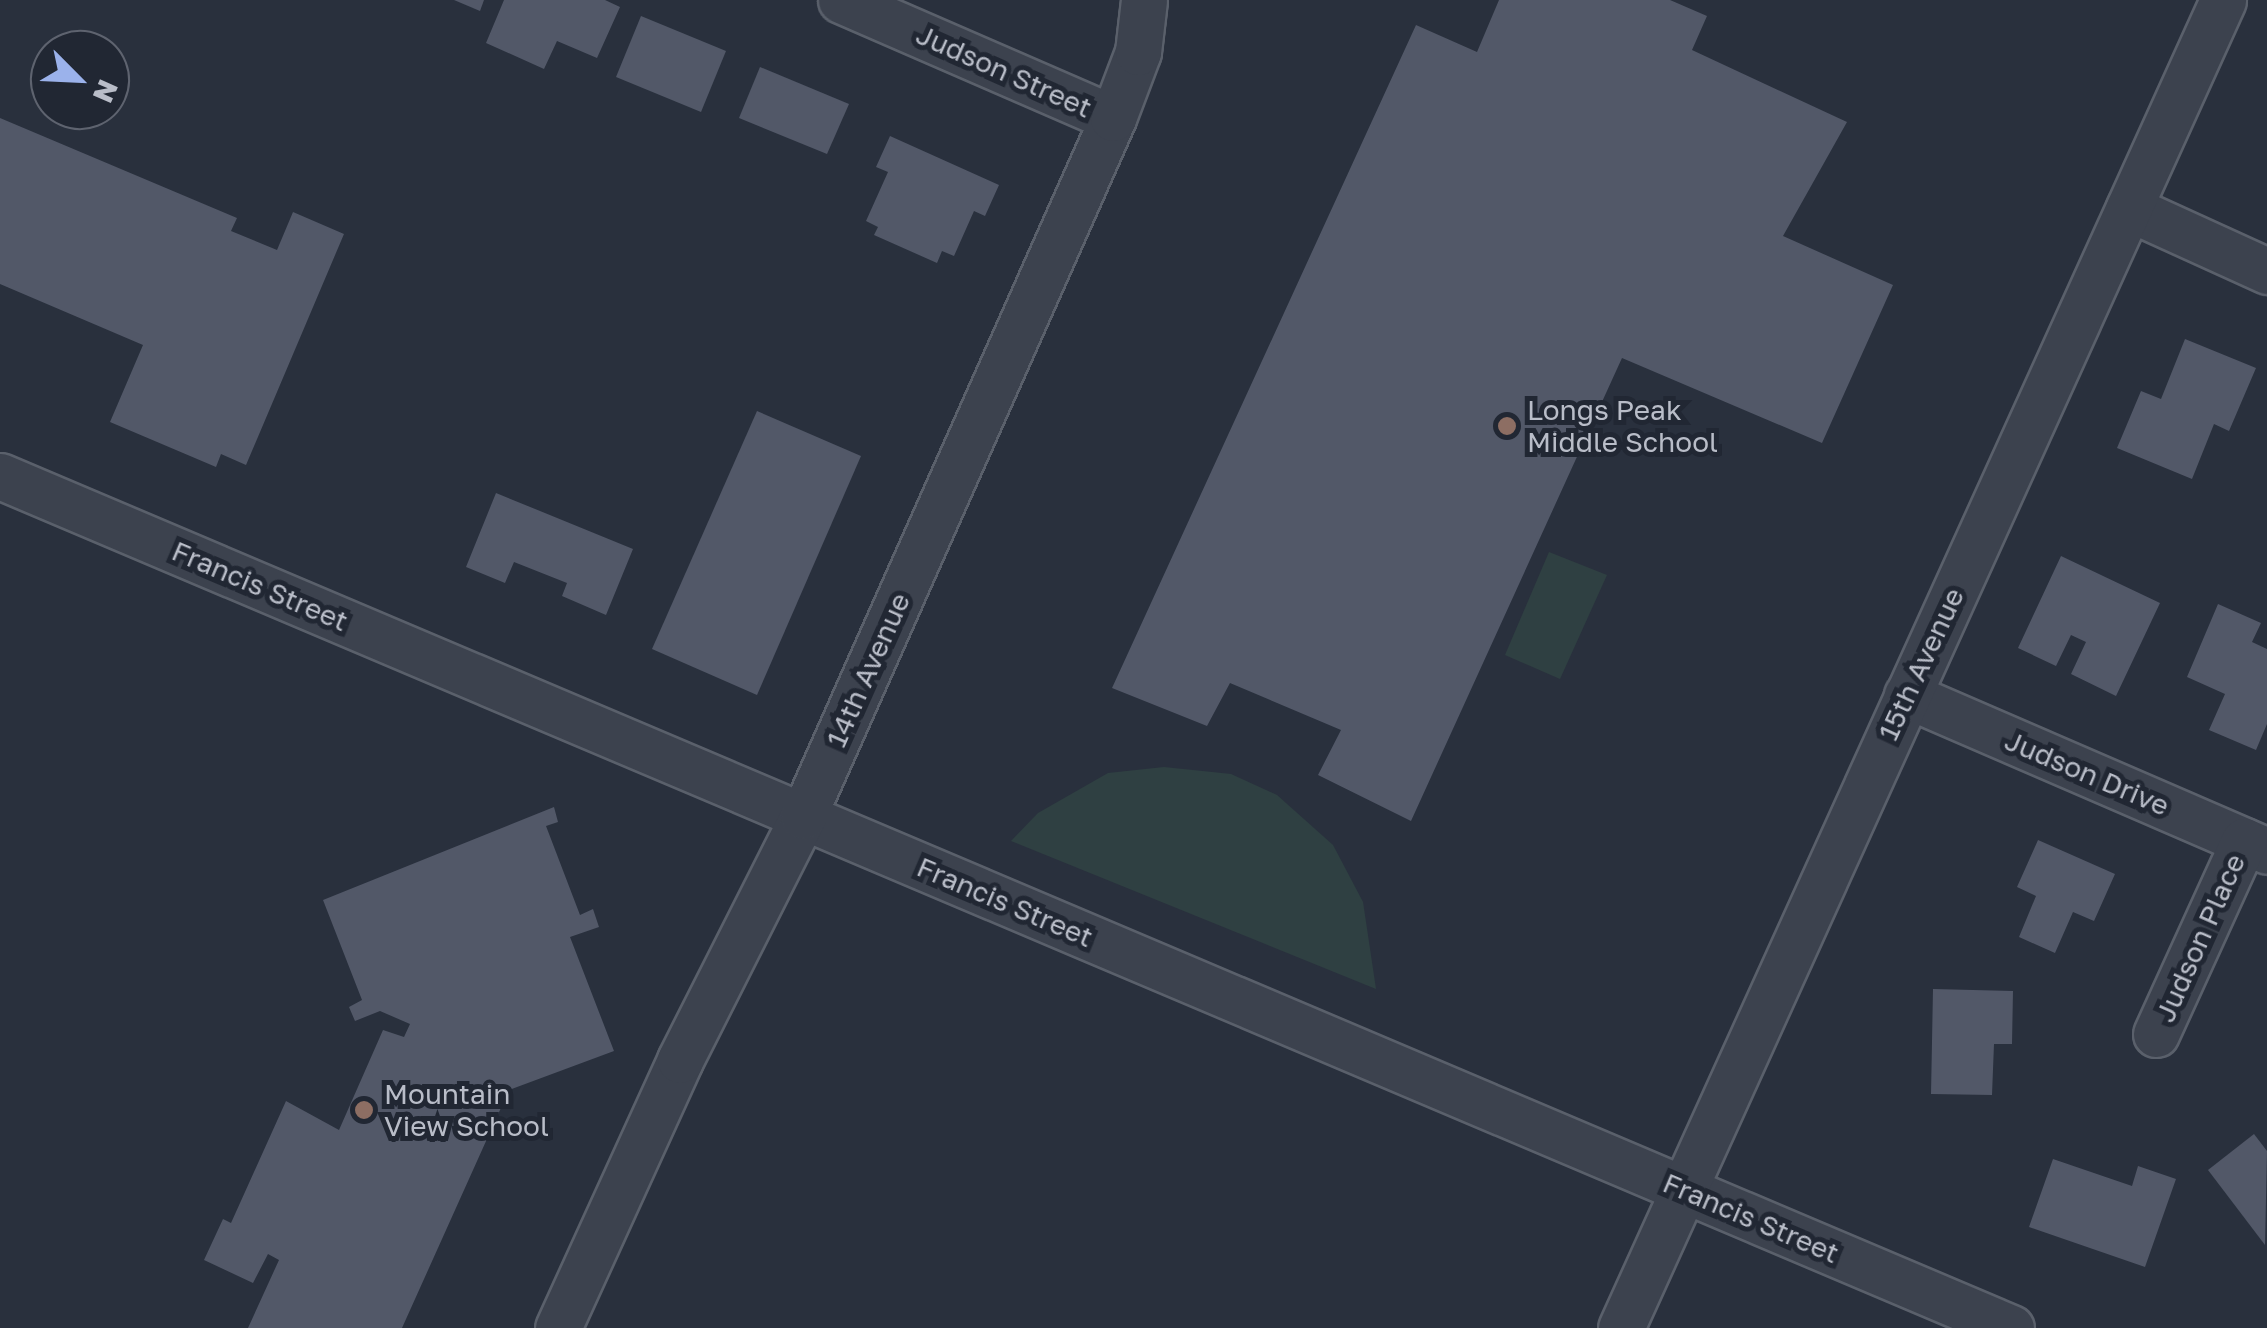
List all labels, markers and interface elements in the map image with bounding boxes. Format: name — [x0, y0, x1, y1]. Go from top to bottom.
street label: Judson Street — [911, 17, 1097, 125]
north arrow — [30, 30, 130, 130]
text: N — [87, 75, 125, 108]
place label: Longs Peak Middle School — [1527, 393, 1718, 459]
marker: Longs Peak Middle School — [1496, 415, 1518, 437]
street label: Francis Street — [167, 534, 353, 638]
street label: 15th Avenue — [1871, 583, 1971, 745]
street label: 14th Avenue — [819, 588, 917, 752]
street label: Judson Drive — [2000, 723, 2174, 823]
street label: Judson Place — [2148, 849, 2252, 1027]
street label: Francis Street — [912, 850, 1098, 954]
place label: Mountain View School — [384, 1077, 549, 1143]
marker: Mountain View School — [353, 1099, 375, 1121]
street label: Francis Street — [1658, 1166, 1844, 1270]

